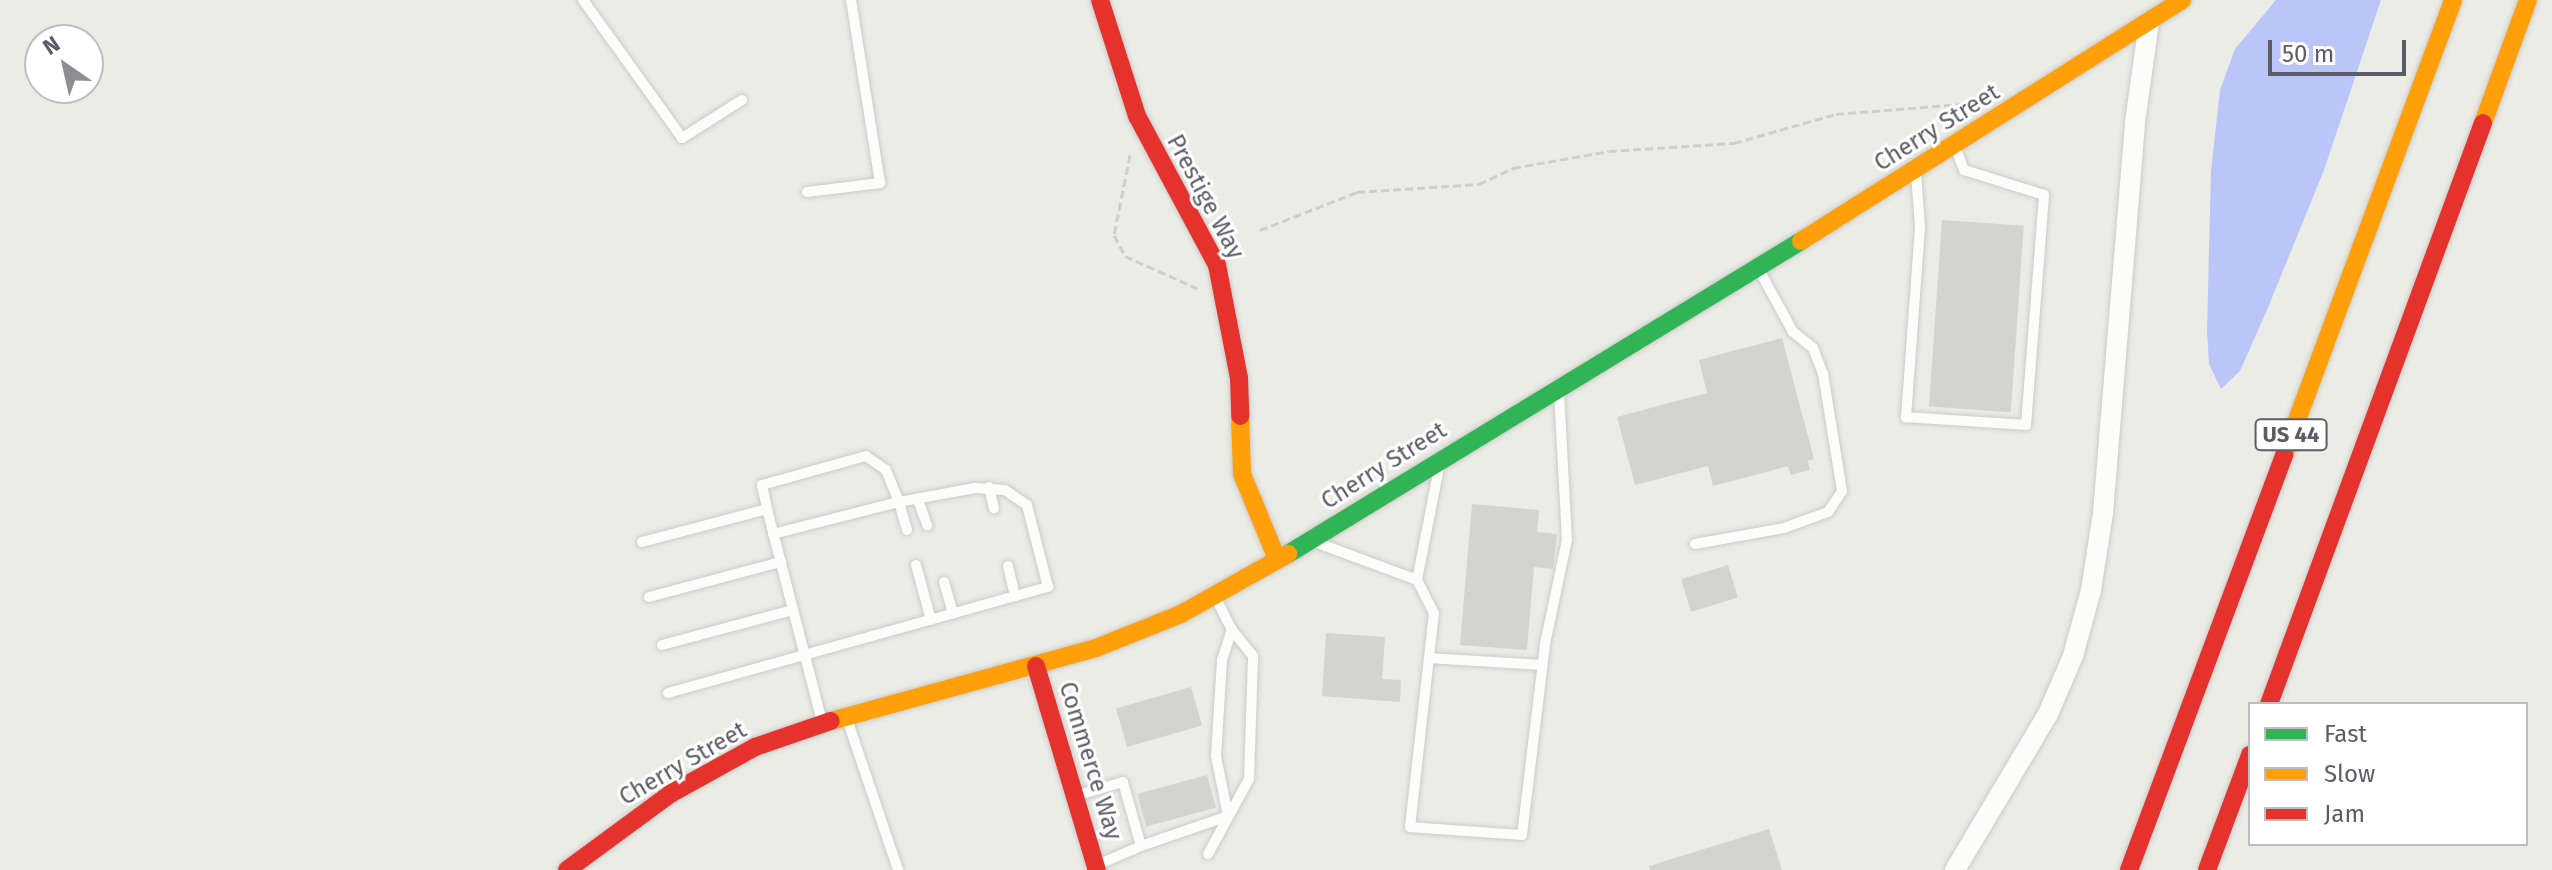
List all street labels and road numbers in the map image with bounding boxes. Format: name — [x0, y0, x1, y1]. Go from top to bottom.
street label: Cherry Street — [1869, 78, 2005, 178]
street label: Prestige Way — [1160, 130, 1250, 264]
street label: Cherry Street — [1316, 416, 1452, 516]
road number: US 44 — [2253, 417, 2329, 453]
street label: Commerce Way — [1052, 678, 1128, 844]
street label: Cherry Street — [614, 716, 752, 812]

